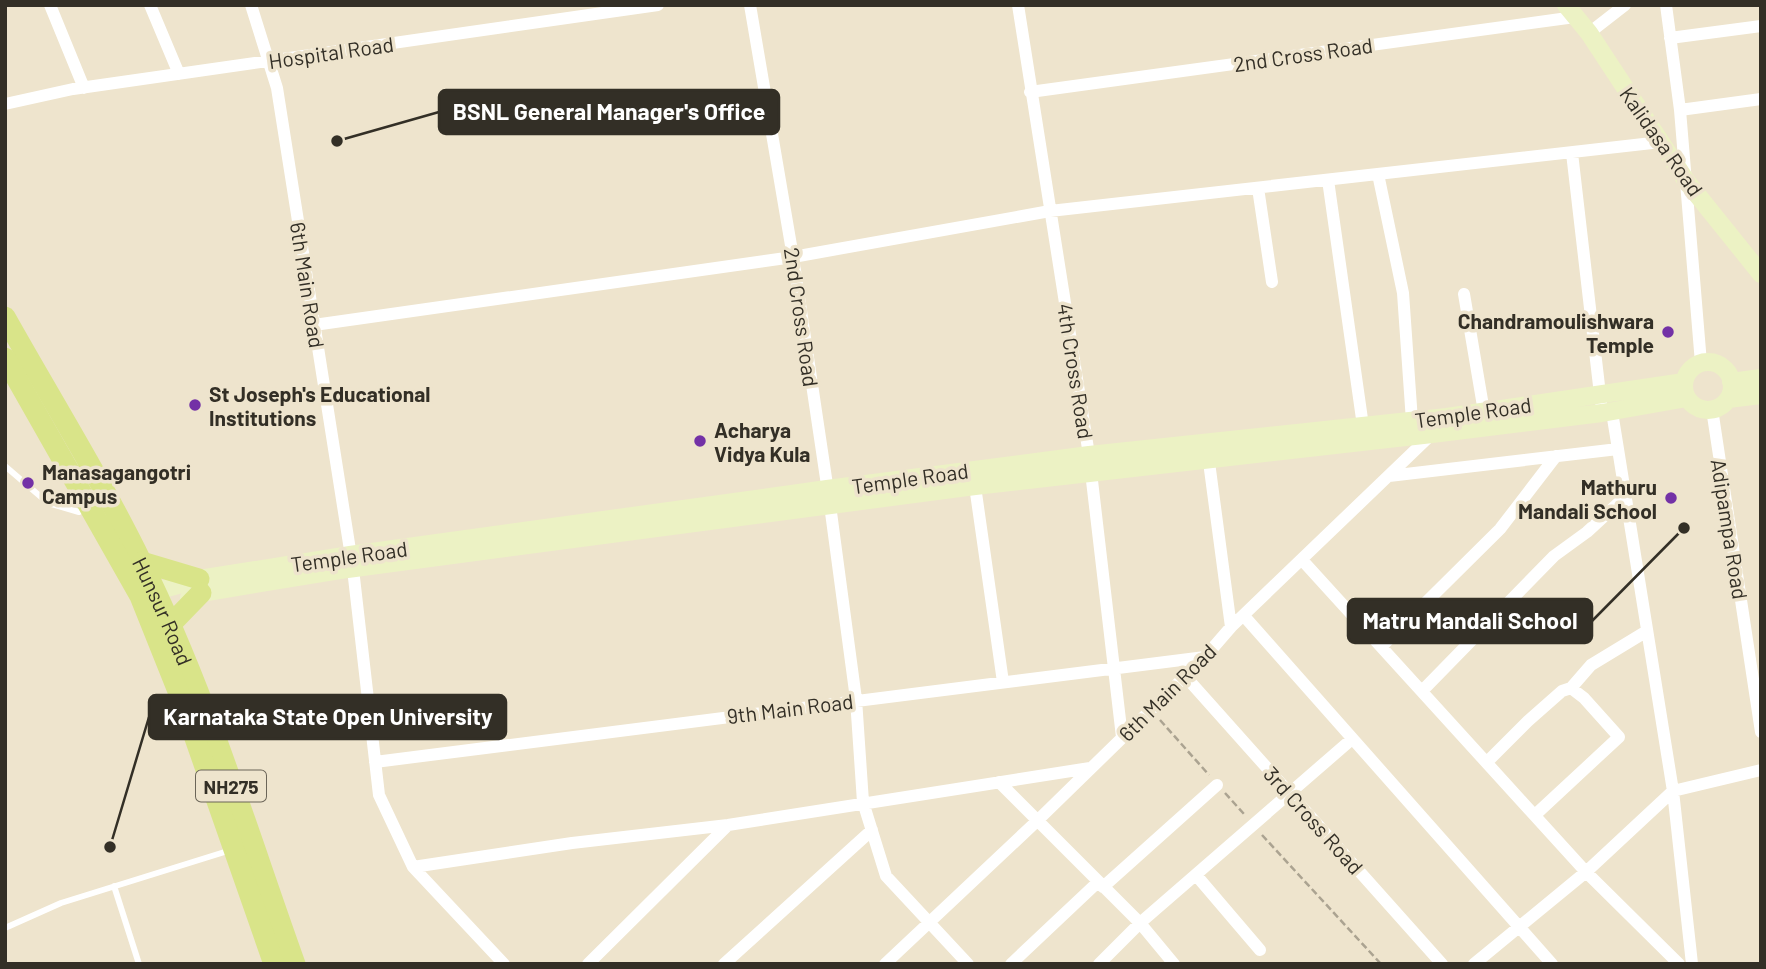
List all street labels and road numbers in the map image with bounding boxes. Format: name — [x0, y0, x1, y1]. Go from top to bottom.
street label: Hospital Road — [267, 31, 395, 73]
street label: 2nd Cross Road — [1232, 32, 1374, 76]
street label: Kalidasa Road — [1615, 82, 1709, 200]
street label: 6th Main Road — [286, 220, 330, 350]
street label: 2nd Cross Road — [780, 246, 824, 388]
street label: 4th Cross Road — [1053, 301, 1099, 441]
street label: Temple Road — [1413, 391, 1533, 433]
street label: Temple Road — [850, 457, 970, 499]
street label: Adipampa Road — [1707, 457, 1753, 601]
street label: Temple Road — [289, 535, 409, 577]
street label: Hunsur Road — [128, 552, 199, 668]
street label: 6th Main Road — [1113, 638, 1221, 746]
street label: 9th Main Road — [725, 688, 855, 728]
street label: 3rd Cross Road — [1259, 761, 1369, 879]
road number: NH275 — [196, 771, 266, 802]

